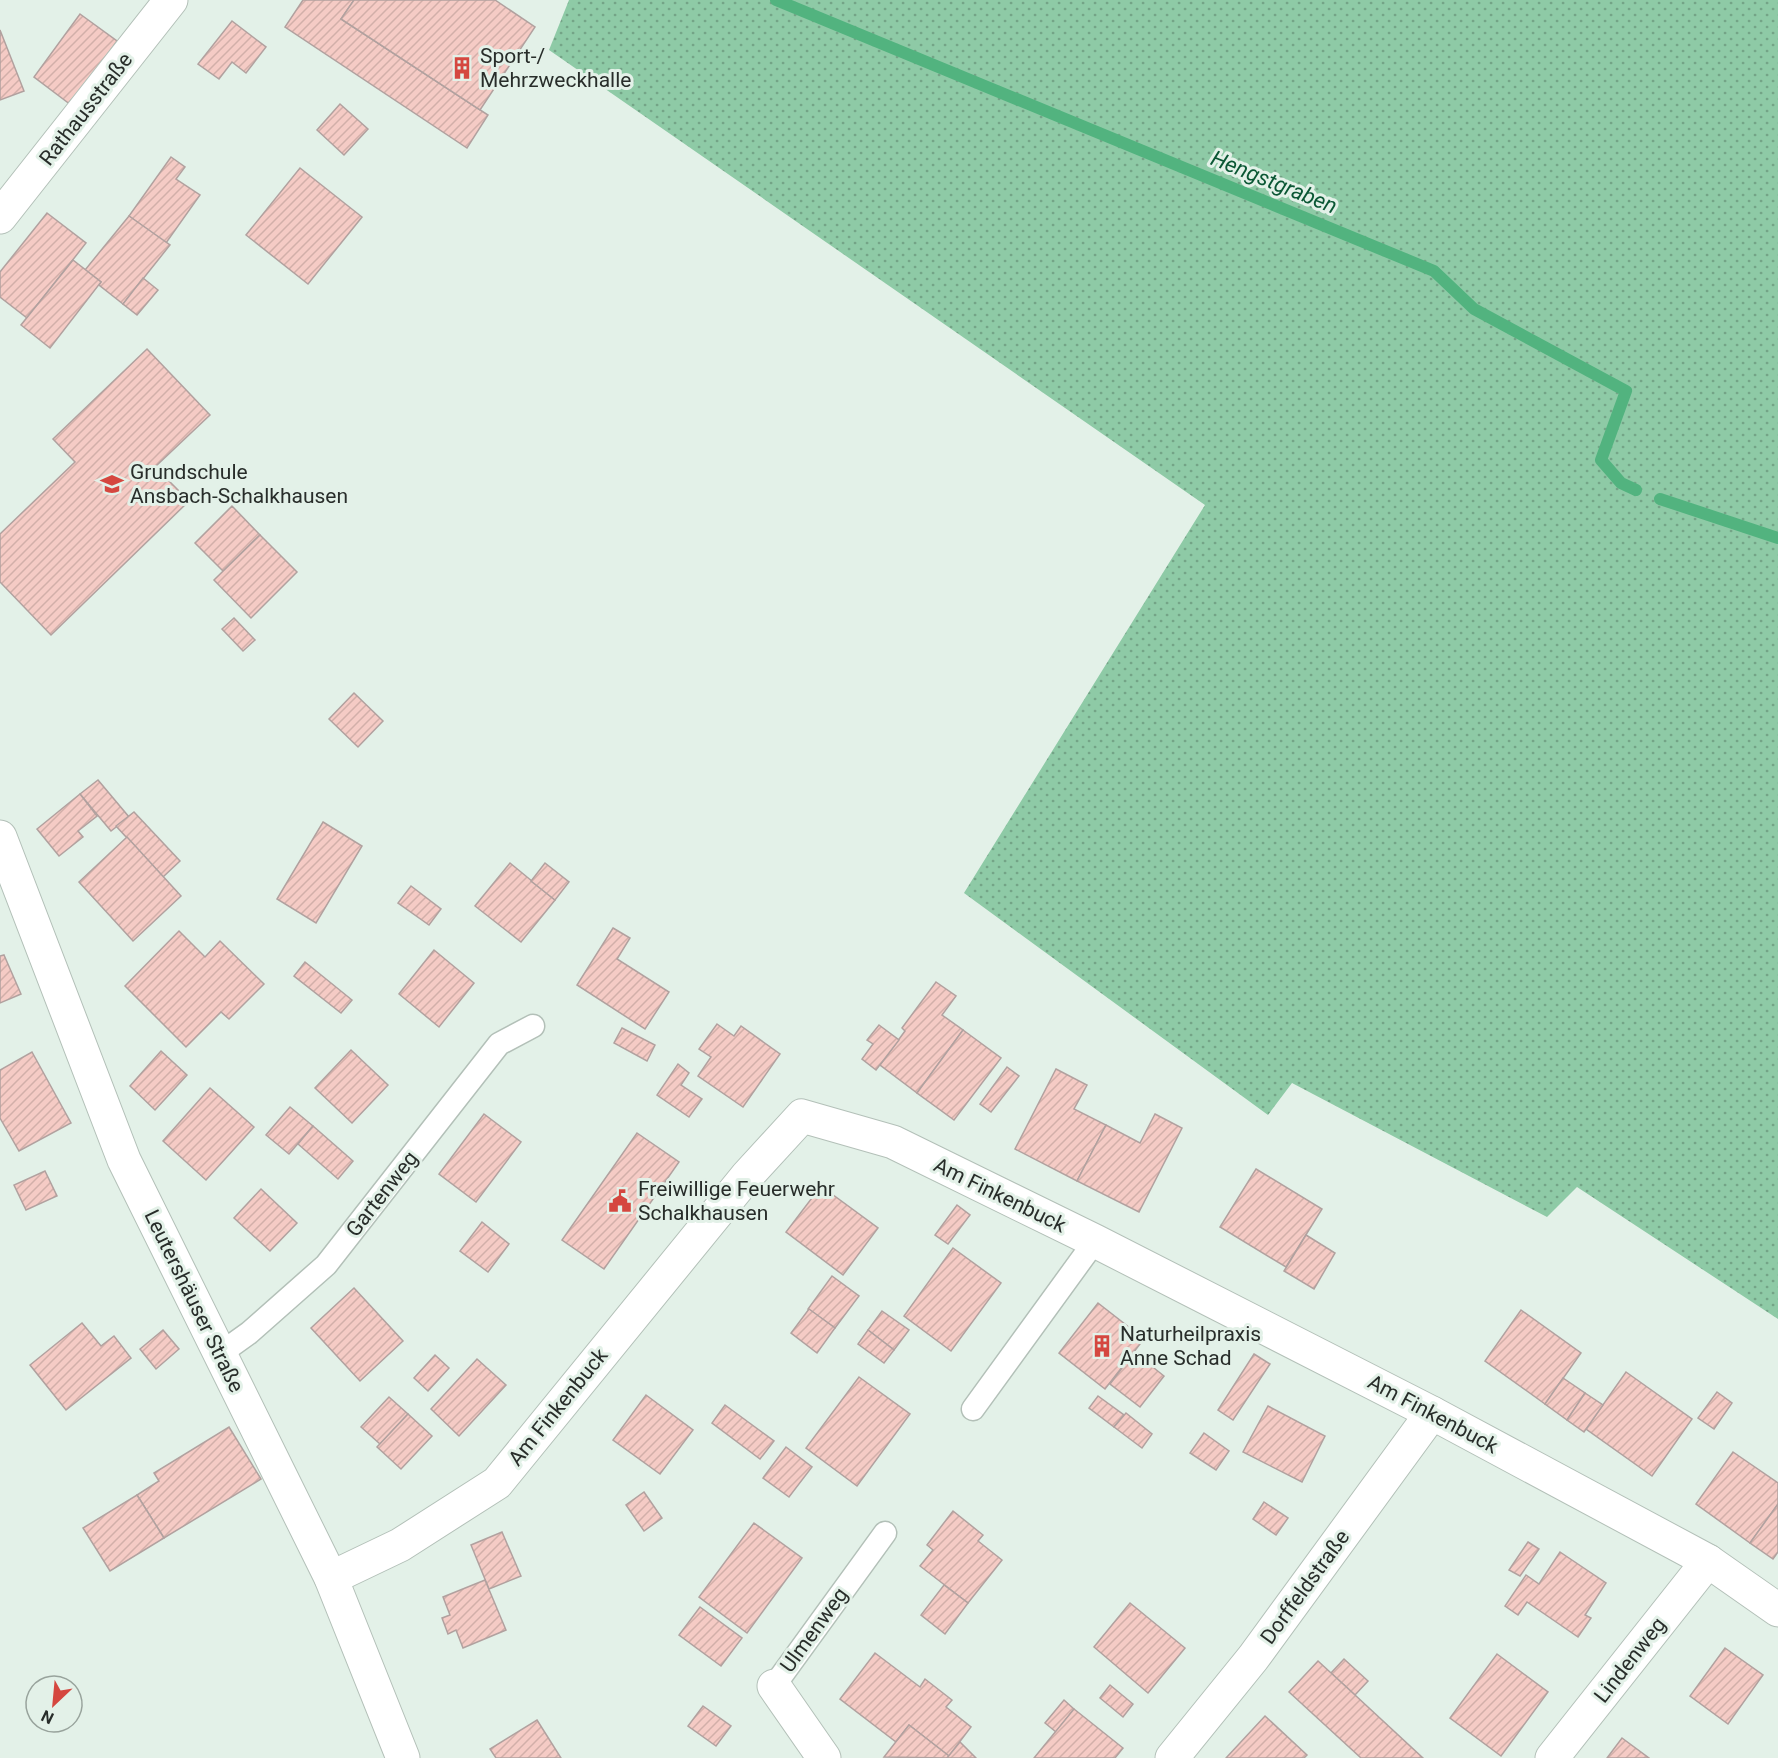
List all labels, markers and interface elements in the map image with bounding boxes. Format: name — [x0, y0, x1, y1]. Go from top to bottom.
place label: Sport-/ Mehrzweckhalle — [480, 44, 631, 92]
street label: Rathausstraße — [35, 48, 137, 170]
building icon: Sport-/ Mehrzweckhalle — [449, 55, 475, 81]
water label: Hengstgraben — [1207, 145, 1341, 219]
place label: Grundschule Ansbach-Schalkhausen — [130, 460, 348, 508]
school or university icon: Grundschule Ansbach-Schalkhausen — [99, 471, 125, 497]
street label: Gartenweg — [341, 1147, 423, 1241]
street label: Am Finkenbuck — [930, 1153, 1070, 1237]
place label: Freiwillige Feuerwehr Schalkhausen — [638, 1177, 835, 1225]
public building icon: Freiwillige Feuerwehr Schalkhausen — [607, 1188, 633, 1214]
street label: Leutershäuser Straße — [139, 1206, 249, 1396]
place label: Naturheilpraxis Anne Schad — [1120, 1322, 1261, 1370]
building icon: Naturheilpraxis Anne Schad — [1089, 1333, 1115, 1359]
street label: Am Finkenbuck — [503, 1343, 613, 1470]
street label: Am Finkenbuck — [1364, 1370, 1502, 1459]
street label: Dorffeldstraße — [1256, 1525, 1354, 1649]
street label: Ulmenweg — [775, 1583, 853, 1677]
street label: Lindenweg — [1589, 1613, 1671, 1707]
north arrow — [24, 1674, 84, 1734]
text: N — [38, 1706, 57, 1728]

